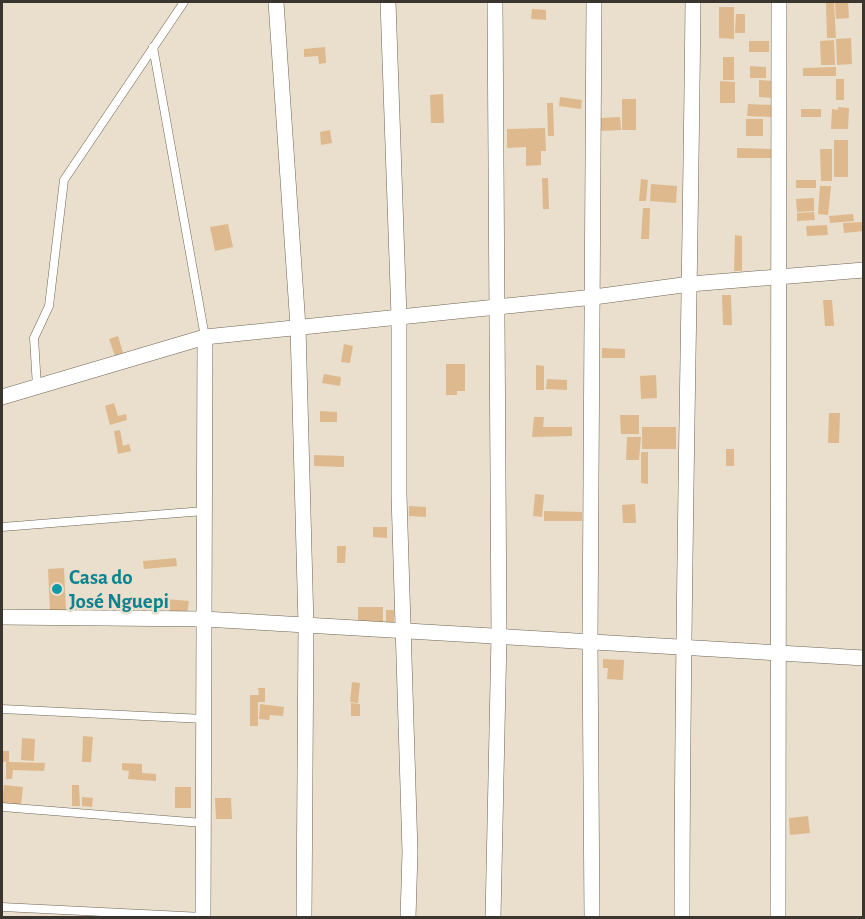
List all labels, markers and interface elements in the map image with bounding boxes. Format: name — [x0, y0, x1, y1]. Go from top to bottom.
place label: Casa do José Nguepi — [69, 567, 169, 612]
marker: Casa do José Nguepi — [50, 582, 64, 596]

